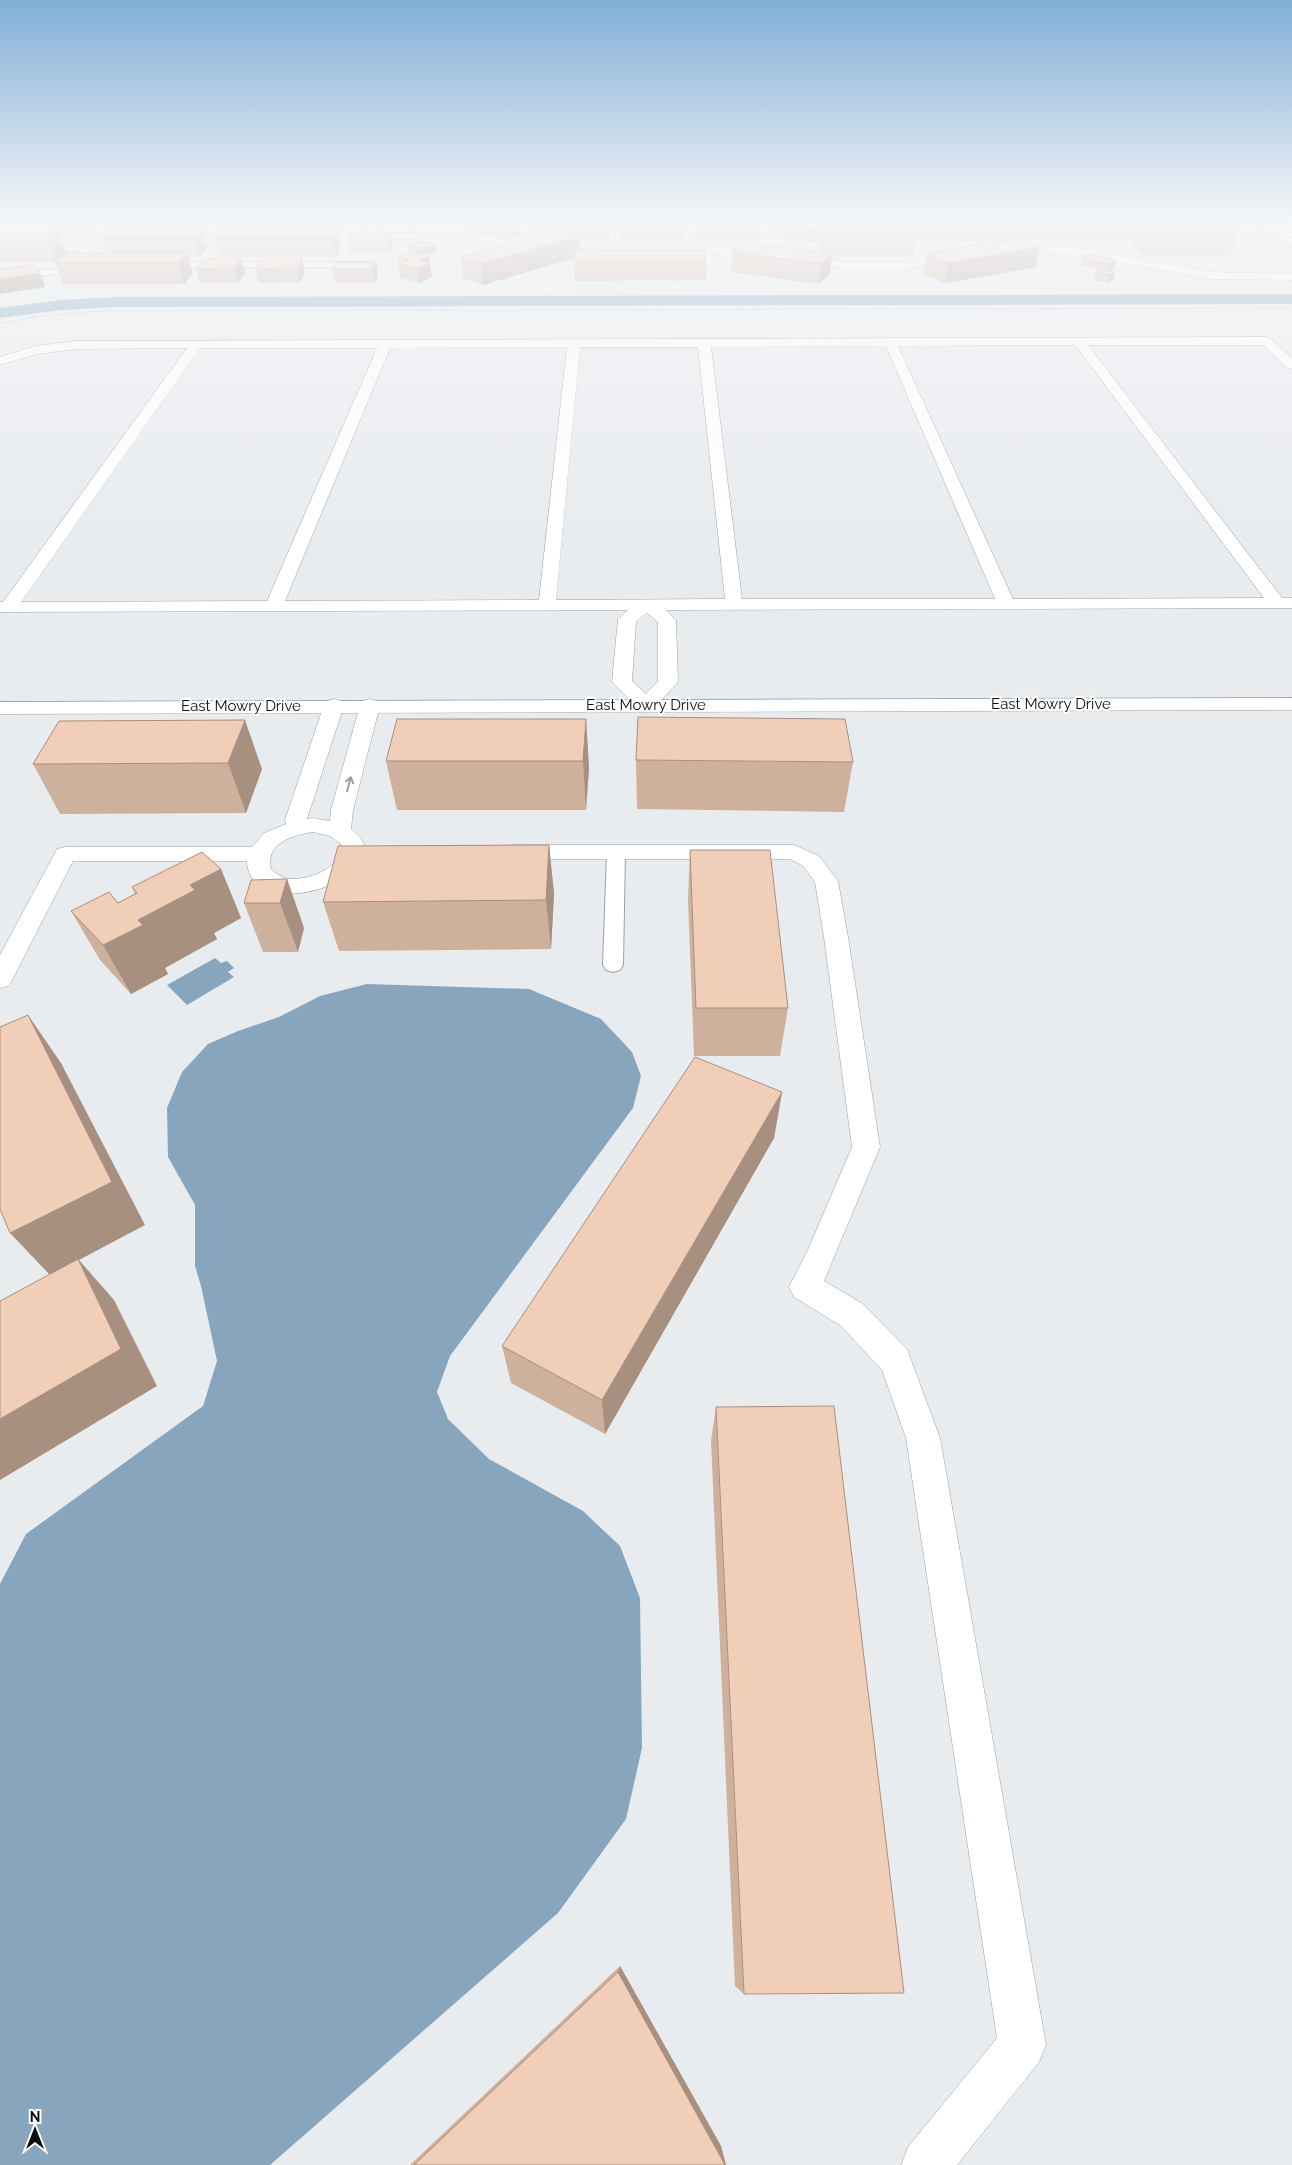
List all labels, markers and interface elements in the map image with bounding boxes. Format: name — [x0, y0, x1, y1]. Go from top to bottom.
street label: East Mowry Drive — [991, 695, 1111, 713]
street label: East Mowry Drive — [586, 696, 706, 714]
street label: East Mowry Drive — [181, 697, 301, 715]
one-way arrow — [344, 776, 354, 792]
north arrow — [10, 2105, 60, 2155]
text: N — [30, 2109, 40, 2125]

